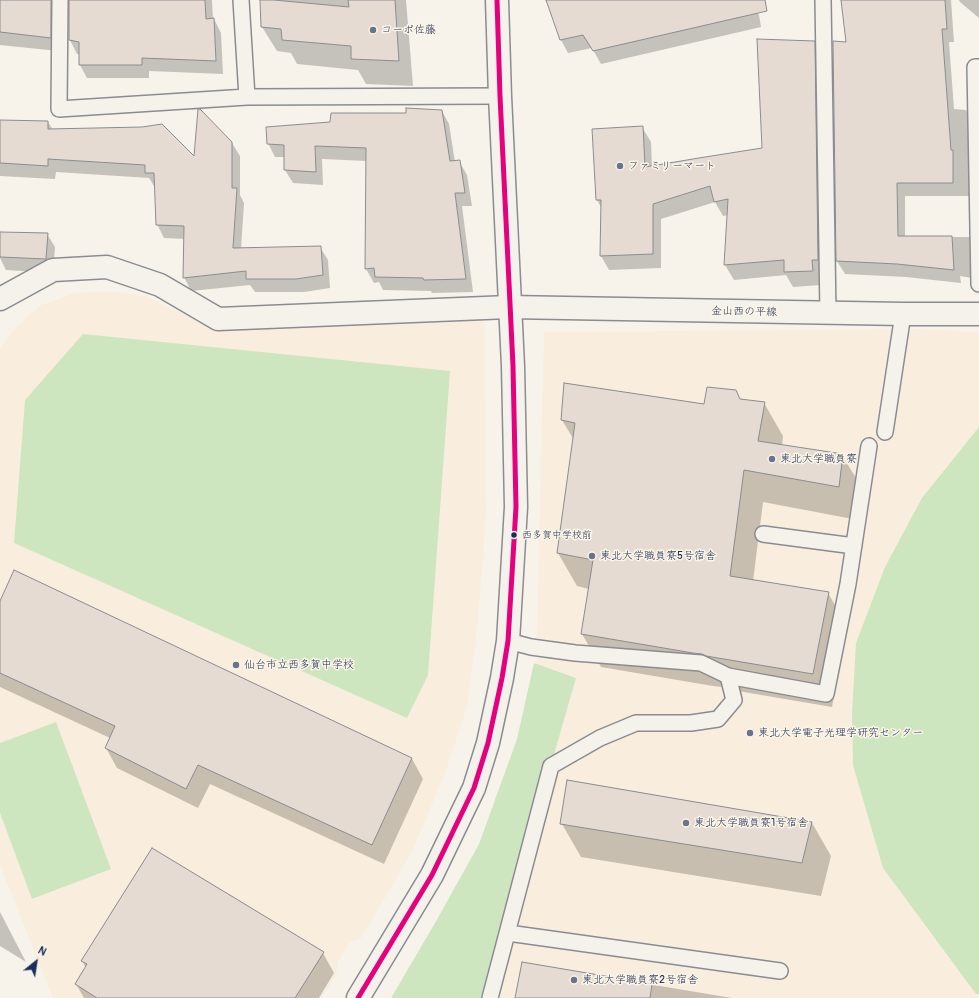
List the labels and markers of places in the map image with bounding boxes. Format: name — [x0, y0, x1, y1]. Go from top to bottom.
place label: コーポ佐藤 — [381, 23, 436, 37]
marker: コーポ佐藤 — [368, 25, 378, 35]
place label: ファミリーマート — [628, 159, 716, 173]
marker: ファミリーマート — [615, 161, 625, 171]
place label: 東北大学職員寮 — [780, 452, 857, 466]
marker: 東北大学職員寮 — [767, 454, 777, 464]
place label: 西多賀中学校前 — [522, 529, 592, 541]
marker: 西多賀中学校前 — [509, 530, 519, 540]
place label: 東北大学職員寮5号宿舎 — [600, 549, 716, 563]
marker: 東北大学職員寮5号宿舎 — [587, 551, 597, 561]
place label: 仙台市立西多賀中学校 — [244, 658, 354, 672]
marker: 仙台市立西多賀中学校 — [231, 660, 241, 670]
place label: 東北大学電子光理学研究センター — [758, 726, 923, 740]
marker: 東北大学電子光理学研究センター — [745, 728, 755, 738]
place label: 東北大学職員寮1号宿舎 — [694, 816, 808, 830]
marker: 東北大学職員寮1号宿舎 — [681, 818, 691, 828]
place label: 東北大学職員寮2号宿舎 — [582, 973, 698, 987]
marker: 東北大学職員寮2号宿舎 — [569, 975, 579, 985]

